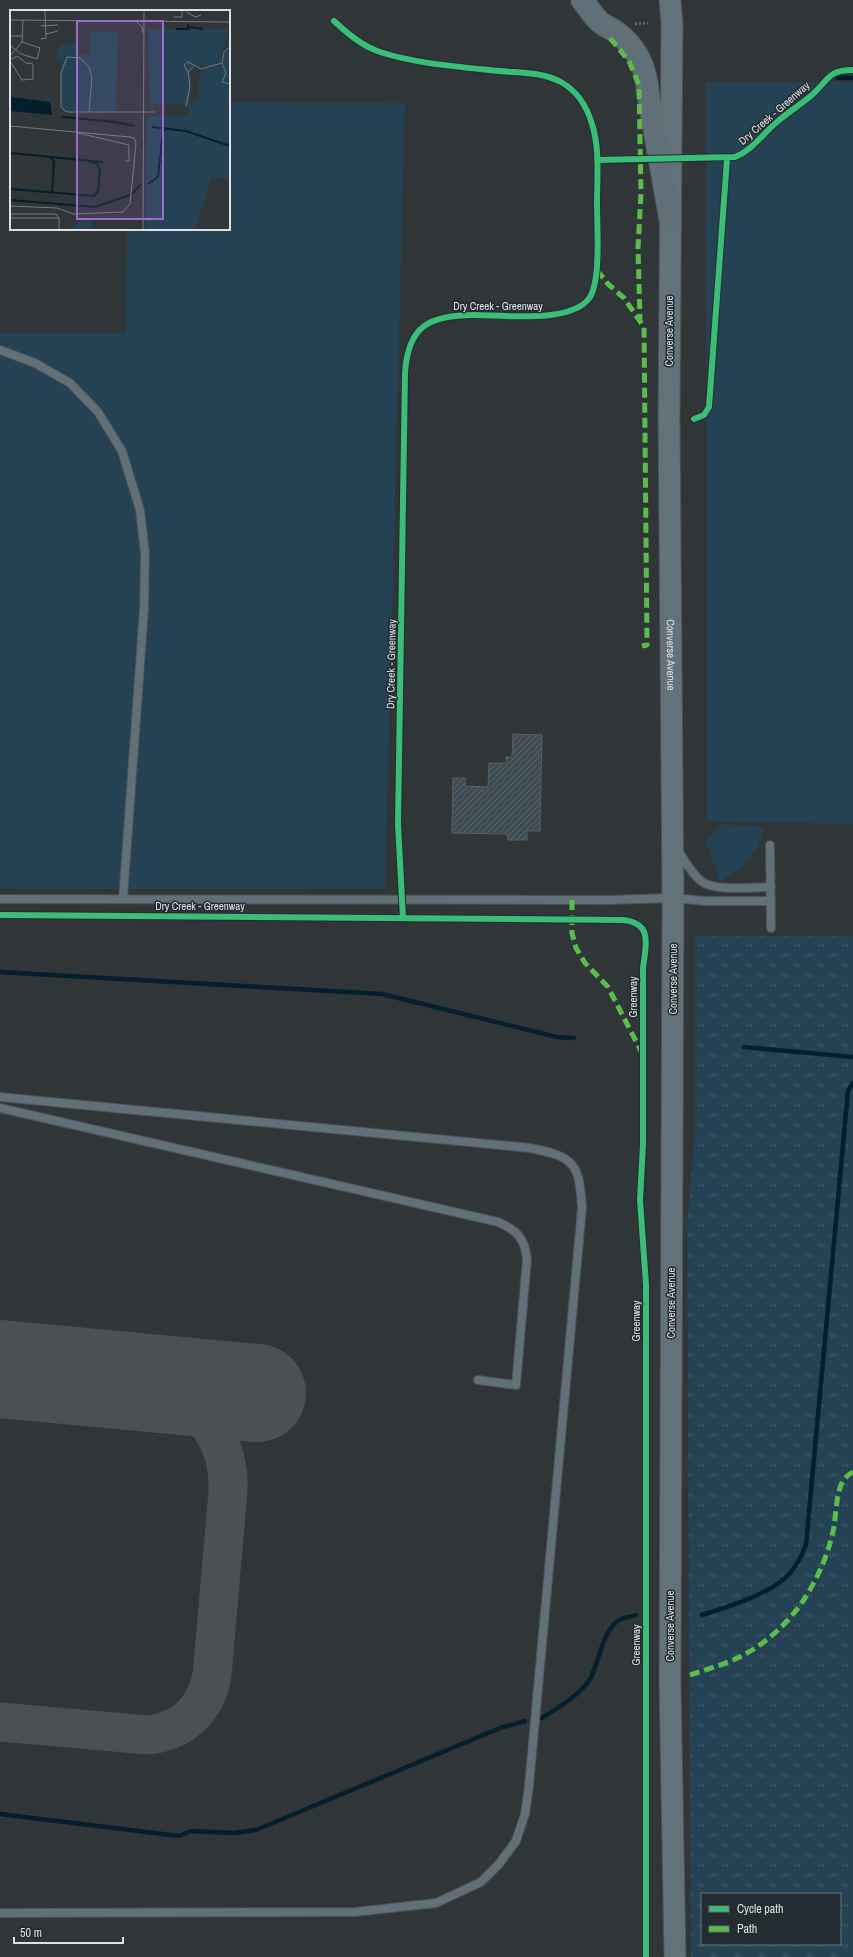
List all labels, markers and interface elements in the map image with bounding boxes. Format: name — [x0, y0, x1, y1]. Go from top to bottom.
inset map — [10, 10, 230, 230]
street label: Dry Creek - Greenway — [736, 78, 813, 148]
street label: Converse Avenue — [662, 295, 676, 367]
street label: Dry Creek - Greenway — [453, 299, 543, 313]
street label: Dry Creek - Greenway — [383, 619, 399, 709]
street label: Converse Avenue — [664, 619, 678, 691]
street label: Dry Creek - Greenway — [155, 899, 245, 913]
street label: Converse Avenue — [666, 943, 680, 1015]
street label: Greenway — [626, 976, 640, 1018]
street label: Converse Avenue — [664, 1267, 678, 1339]
street label: Greenway — [629, 1300, 643, 1342]
street label: Converse Avenue — [663, 1590, 677, 1662]
street label: Greenway — [629, 1624, 643, 1666]
legend — [701, 1893, 841, 1945]
text: Cycle path — [737, 1901, 784, 1917]
scale bar — [14, 1919, 123, 1945]
text: Path — [737, 1921, 757, 1937]
text: 50 m — [20, 1925, 42, 1941]

